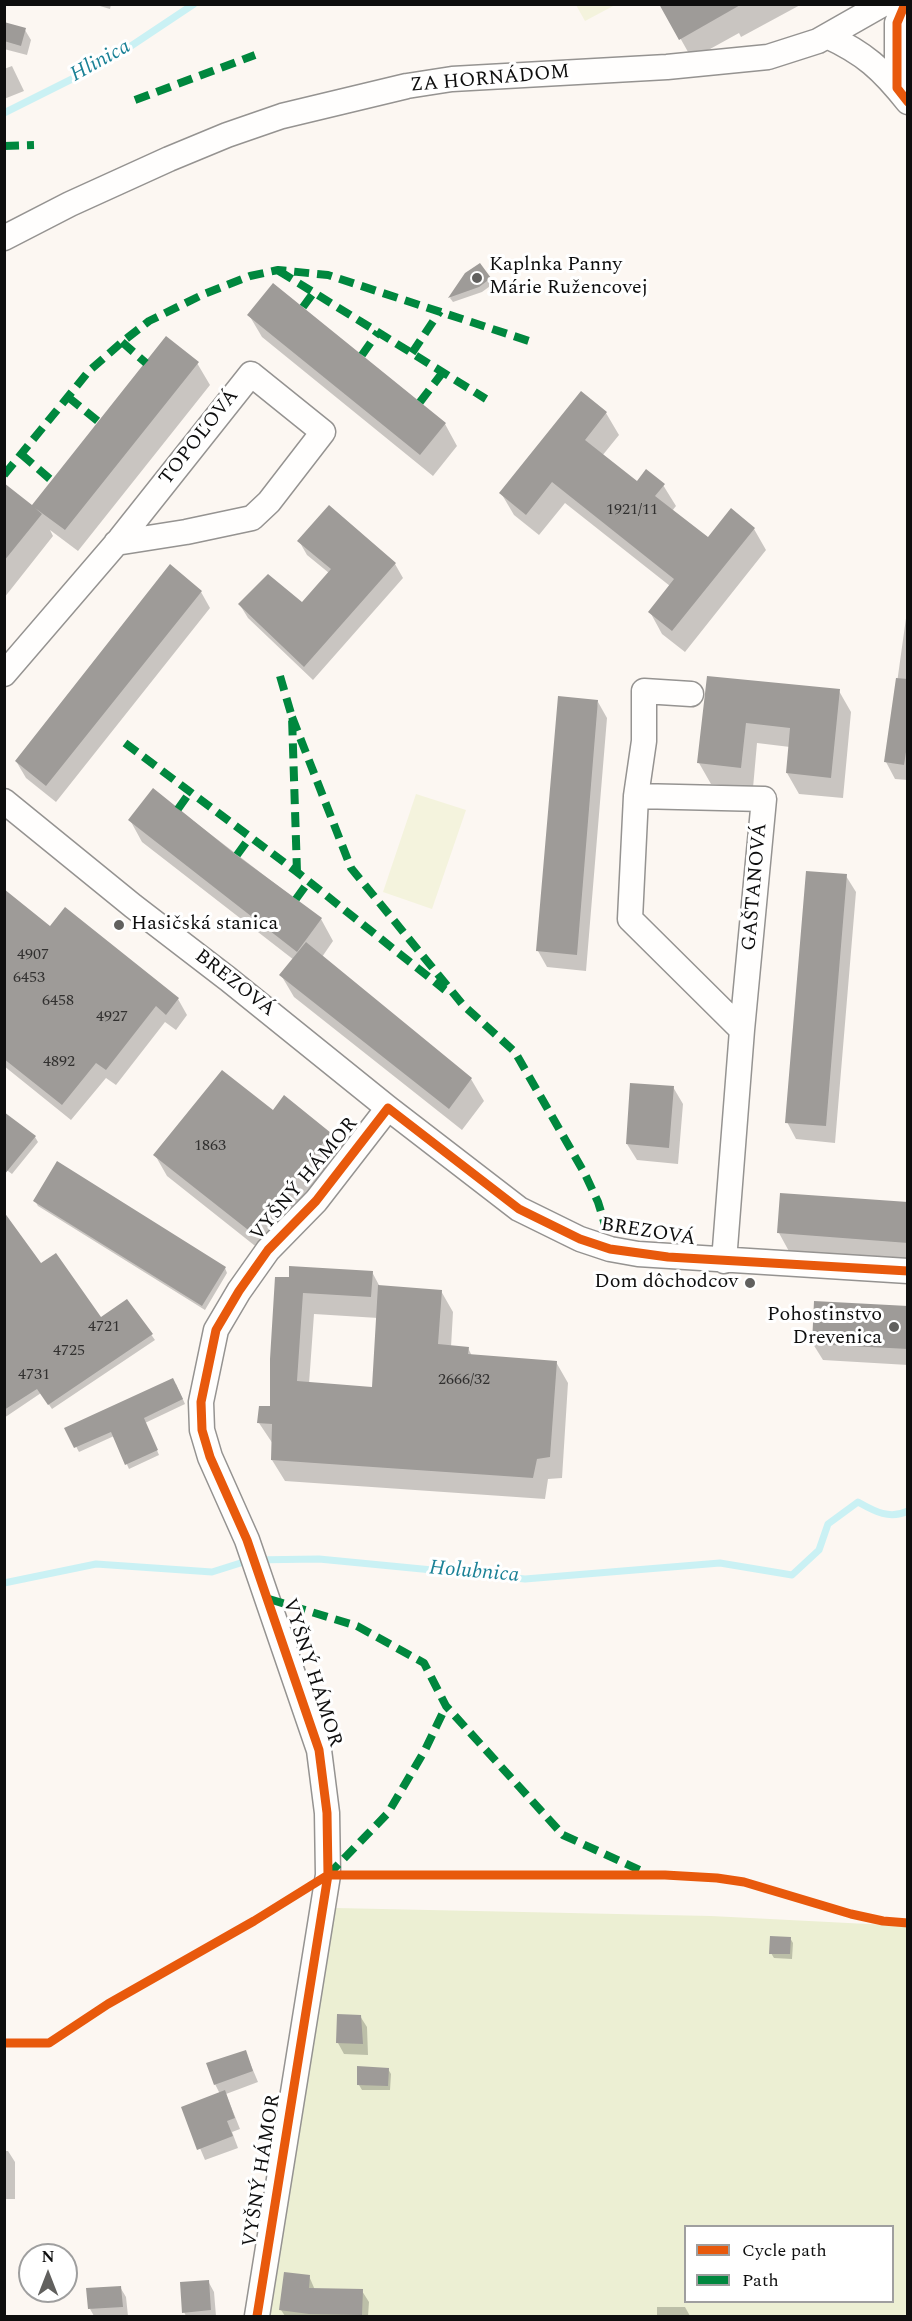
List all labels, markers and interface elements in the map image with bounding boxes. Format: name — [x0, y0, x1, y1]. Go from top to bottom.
water label: Hlinica — [67, 35, 135, 89]
street label: ZA HORNÁDOM — [409, 61, 571, 99]
place label: Kaplnka Panny Márie Ružencovej — [489, 254, 648, 301]
marker: Kaplnka Panny Márie Ružencovej — [470, 271, 484, 285]
street label: TOPOĽOVÁ — [155, 385, 245, 491]
house number: 1921/11 — [606, 501, 658, 521]
street label: GAŠTANOVÁ — [738, 822, 774, 952]
place label: Hasičská stanica — [131, 913, 278, 937]
marker: Hasičská stanica — [112, 918, 126, 932]
street label: BREZOVÁ — [189, 945, 279, 1023]
house number: 4907 — [17, 946, 49, 966]
house number: 6453 — [13, 969, 45, 989]
house number: 6458 — [42, 992, 74, 1012]
house number: 4927 — [96, 1008, 128, 1028]
house number: 4892 — [43, 1053, 75, 1073]
street label: VYŠNÝ HÁMOR — [246, 1113, 364, 1247]
house number: 1863 — [194, 1137, 226, 1157]
street label: BREZOVÁ — [599, 1214, 697, 1252]
place label: Dom dôchodcov — [594, 1271, 738, 1295]
marker: Dom dôchodcov — [743, 1276, 757, 1290]
place label: Pohostinstvo Drevenica — [767, 1304, 882, 1351]
house number: 4721 — [88, 1318, 120, 1338]
marker: Pohostinstvo Drevenica — [887, 1320, 901, 1334]
house number: 4725 — [53, 1342, 85, 1362]
house number: 4731 — [18, 1366, 50, 1386]
house number: 2666/32 — [438, 1371, 490, 1391]
water label: Holubnica — [428, 1557, 520, 1589]
street label: VYŠNÝ HÁMOR — [276, 1596, 346, 1750]
street label: VYŠNÝ HÁMOR — [239, 2093, 287, 2249]
legend — [684, 2225, 894, 2303]
text: Cycle path — [742, 2237, 827, 2264]
north arrow — [18, 2243, 78, 2303]
text: N — [41, 2245, 55, 2269]
text: Path — [742, 2267, 779, 2294]

